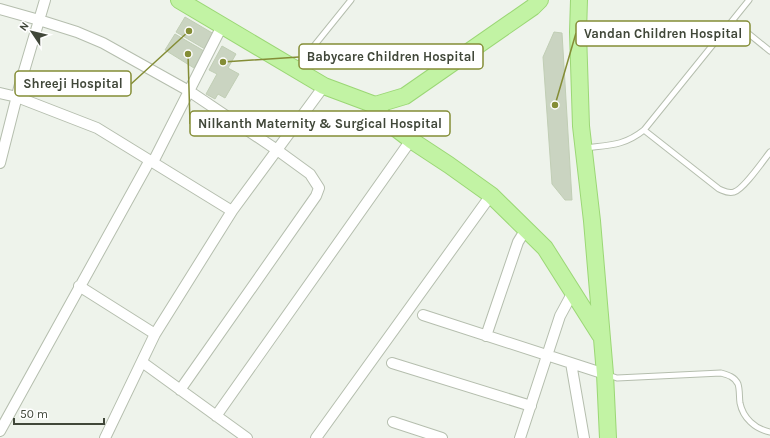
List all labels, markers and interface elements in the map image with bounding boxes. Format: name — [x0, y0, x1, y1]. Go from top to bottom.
north arrow — [12, 12, 52, 52]
text: N — [17, 20, 32, 34]
callout: Vandan Children Hospital — [576, 21, 750, 46]
text: Vandan Children Hospital — [584, 26, 742, 41]
callout: Babycare Children Hospital — [299, 44, 483, 69]
text: Babycare Children Hospital — [307, 49, 475, 64]
callout: Shreeji Hospital — [15, 71, 131, 96]
text: Shreeji Hospital — [23, 76, 123, 91]
callout: Nilkanth Maternity & Surgical Hospital — [190, 111, 450, 136]
text: Nilkanth Maternity & Surgical Hospital — [198, 116, 442, 131]
scale bar — [14, 400, 104, 426]
text: 50 m — [20, 407, 48, 421]

